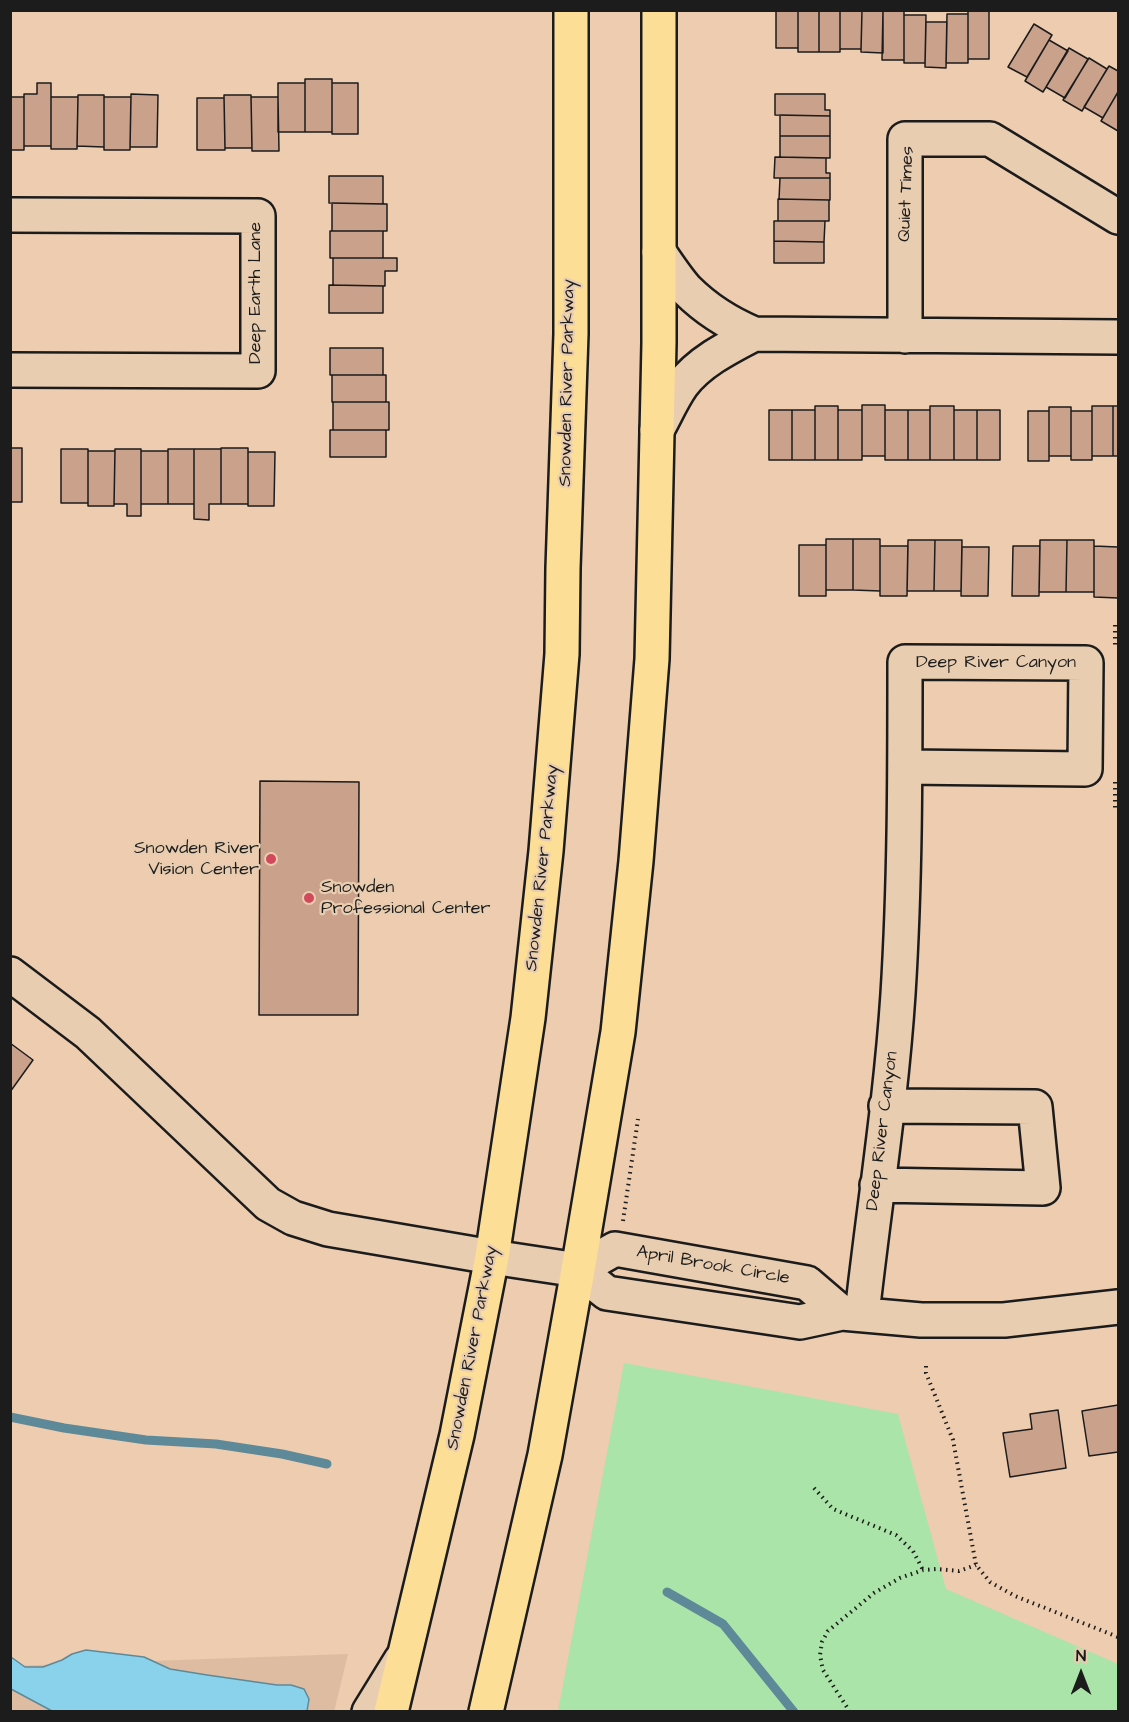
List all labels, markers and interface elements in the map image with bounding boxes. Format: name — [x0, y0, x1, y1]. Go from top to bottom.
street label: Quiet Times — [895, 146, 919, 242]
street label: Deep Earth Lane — [245, 222, 267, 364]
street label: Snowden River Parkway — [555, 279, 581, 487]
street label: Deep River Canyon — [916, 652, 1076, 674]
street label: Snowden River Parkway — [521, 764, 565, 972]
place label: Snowden River Vision Center — [134, 838, 259, 880]
marker: Snowden River Vision Center — [264, 852, 278, 866]
place label: Snowden Professional Center — [321, 877, 491, 920]
marker: Snowden Professional Center — [302, 891, 316, 905]
street label: Deep River Canyon — [863, 1050, 903, 1212]
street label: April Brook Circle — [635, 1242, 791, 1290]
street label: Snowden River Parkway — [443, 1244, 503, 1452]
north arrow — [1051, 1644, 1111, 1704]
text: N — [1076, 1645, 1086, 1667]

